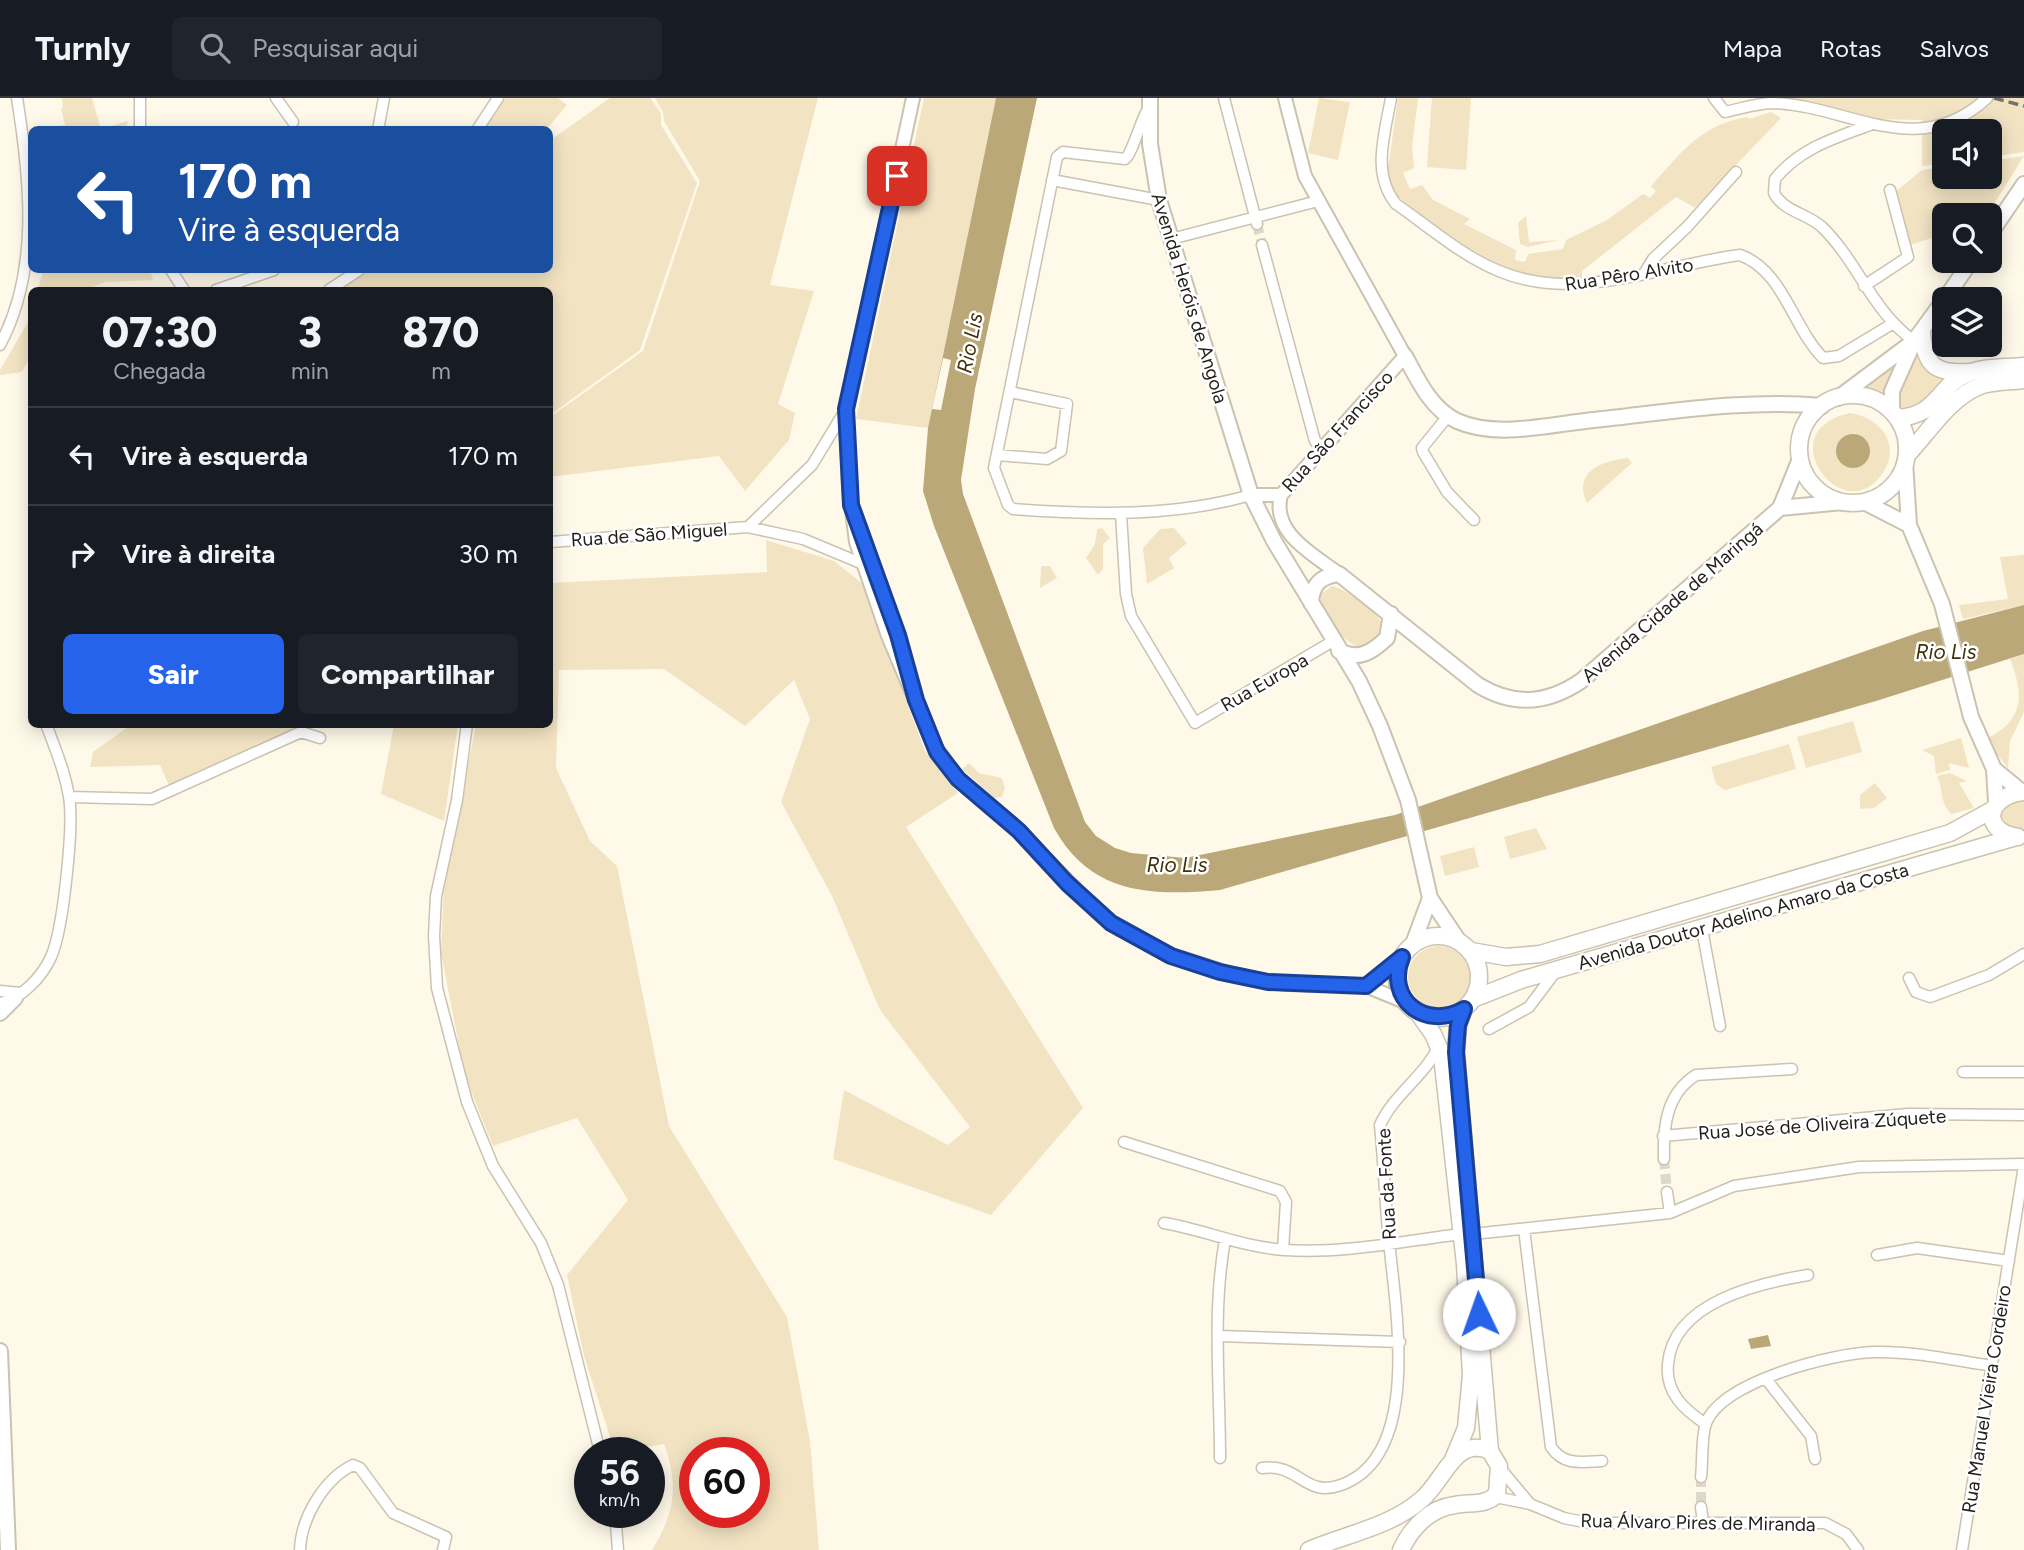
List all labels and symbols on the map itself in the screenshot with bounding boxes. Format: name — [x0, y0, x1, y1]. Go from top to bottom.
pin — [867, 146, 927, 206]
street label: Avenida Heróis de Angola — [1147, 190, 1233, 406]
street label: Rua Pêro Alvito — [1563, 253, 1695, 296]
water label: Rio Lis — [951, 310, 988, 375]
street label: Rua São Francisco — [1277, 366, 1398, 497]
street label: Avenida Cidade de Maringá — [1577, 517, 1768, 687]
street label: Rua de São Miguel — [570, 518, 728, 551]
water label: Rio Lis — [1915, 639, 1977, 664]
street label: Rua Europa — [1216, 648, 1312, 717]
water label: Rio Lis — [1146, 852, 1208, 877]
street label: Avenida Doutor Adelino Amaro da Costa — [1575, 858, 1911, 975]
street label: Rua José de Oliveira Zúquete — [1697, 1104, 1947, 1145]
street label: Rua da Fonte — [1372, 1128, 1401, 1240]
position arrow — [1442, 1277, 1516, 1351]
street label: Rua Manuel Vieira Cordeiro — [1957, 1283, 2016, 1515]
speed limit sign: 60 — [679, 1437, 770, 1528]
street label: Rua Álvaro Pires de Miranda — [1580, 1509, 1816, 1536]

